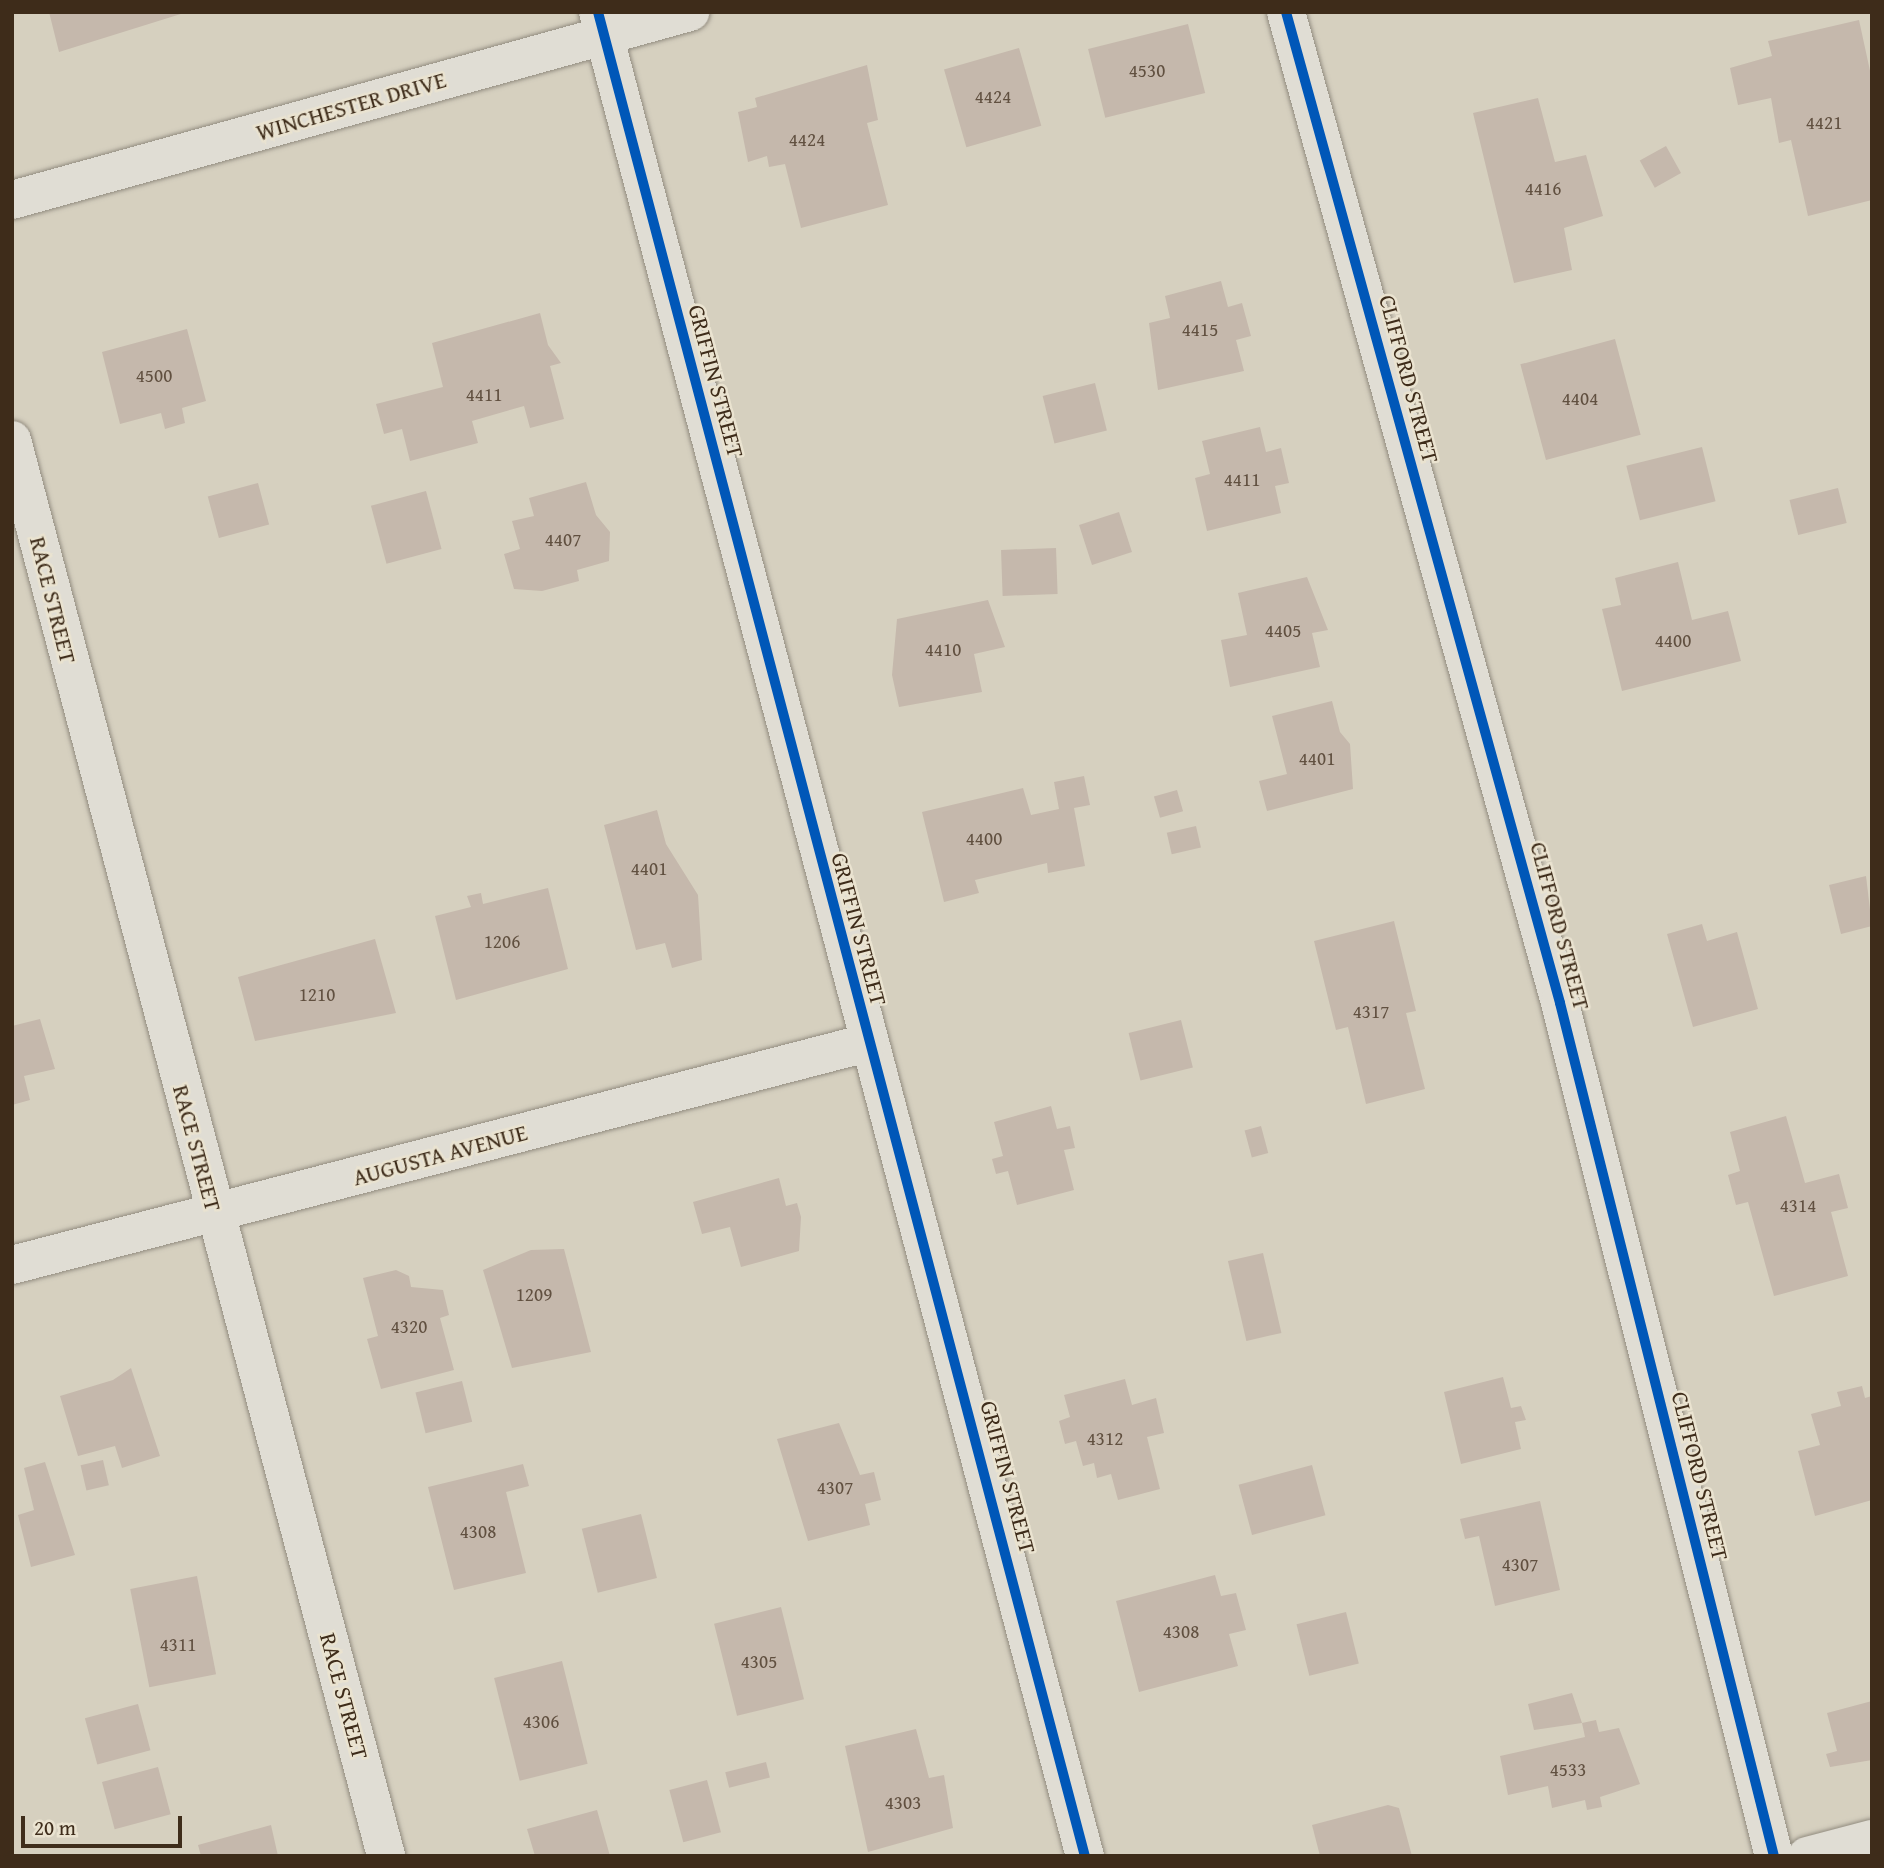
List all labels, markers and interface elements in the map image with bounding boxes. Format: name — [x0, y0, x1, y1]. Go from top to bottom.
house number: 4530 — [1129, 60, 1165, 82]
street label: WINCHESTER DRIVE — [253, 66, 449, 146]
house number: 4424 — [975, 86, 1011, 108]
house number: 4421 — [1806, 112, 1842, 134]
house number: 4424 — [789, 129, 825, 151]
house number: 4416 — [1525, 178, 1561, 200]
street label: CLIFFORD STREET — [1373, 292, 1445, 466]
street label: GRIFFIN STREET — [682, 302, 750, 460]
house number: 4415 — [1182, 319, 1218, 341]
house number: 4500 — [136, 365, 172, 387]
house number: 4411 — [466, 384, 502, 406]
house number: 4404 — [1562, 388, 1598, 410]
house number: 4411 — [1224, 469, 1260, 491]
house number: 4407 — [545, 529, 581, 551]
street label: RACE STREET — [24, 534, 82, 666]
house number: 4405 — [1265, 620, 1301, 642]
house number: 4400 — [1655, 630, 1691, 652]
house number: 4410 — [925, 639, 961, 661]
house number: 4401 — [1299, 748, 1335, 770]
house number: 4400 — [966, 828, 1002, 850]
street label: CLIFFORD STREET — [1524, 839, 1596, 1013]
street label: GRIFFIN STREET — [825, 850, 893, 1008]
house number: 4401 — [631, 858, 667, 880]
house number: 1206 — [484, 931, 520, 953]
house number: 1210 — [299, 984, 335, 1006]
house number: 4317 — [1353, 1001, 1389, 1023]
street label: RACE STREET — [167, 1082, 227, 1214]
street label: AUGUSTA AVENUE — [350, 1118, 530, 1192]
house number: 4314 — [1780, 1195, 1816, 1217]
house number: 1209 — [516, 1284, 552, 1306]
house number: 4320 — [391, 1316, 427, 1338]
street label: CLIFFORD STREET — [1666, 1389, 1734, 1563]
street label: GRIFFIN STREET — [974, 1398, 1042, 1556]
house number: 4312 — [1087, 1428, 1123, 1450]
house number: 4307 — [817, 1477, 853, 1499]
house number: 4308 — [460, 1521, 496, 1543]
house number: 4307 — [1502, 1554, 1538, 1576]
house number: 4308 — [1163, 1621, 1199, 1643]
street label: RACE STREET — [314, 1630, 374, 1762]
house number: 4311 — [160, 1634, 196, 1656]
house number: 4305 — [741, 1651, 777, 1673]
house number: 4306 — [523, 1711, 559, 1733]
house number: 4533 — [1550, 1759, 1586, 1781]
house number: 4303 — [885, 1792, 921, 1814]
scale bar — [24, 1801, 186, 1845]
text: 20 m — [34, 1812, 76, 1843]

